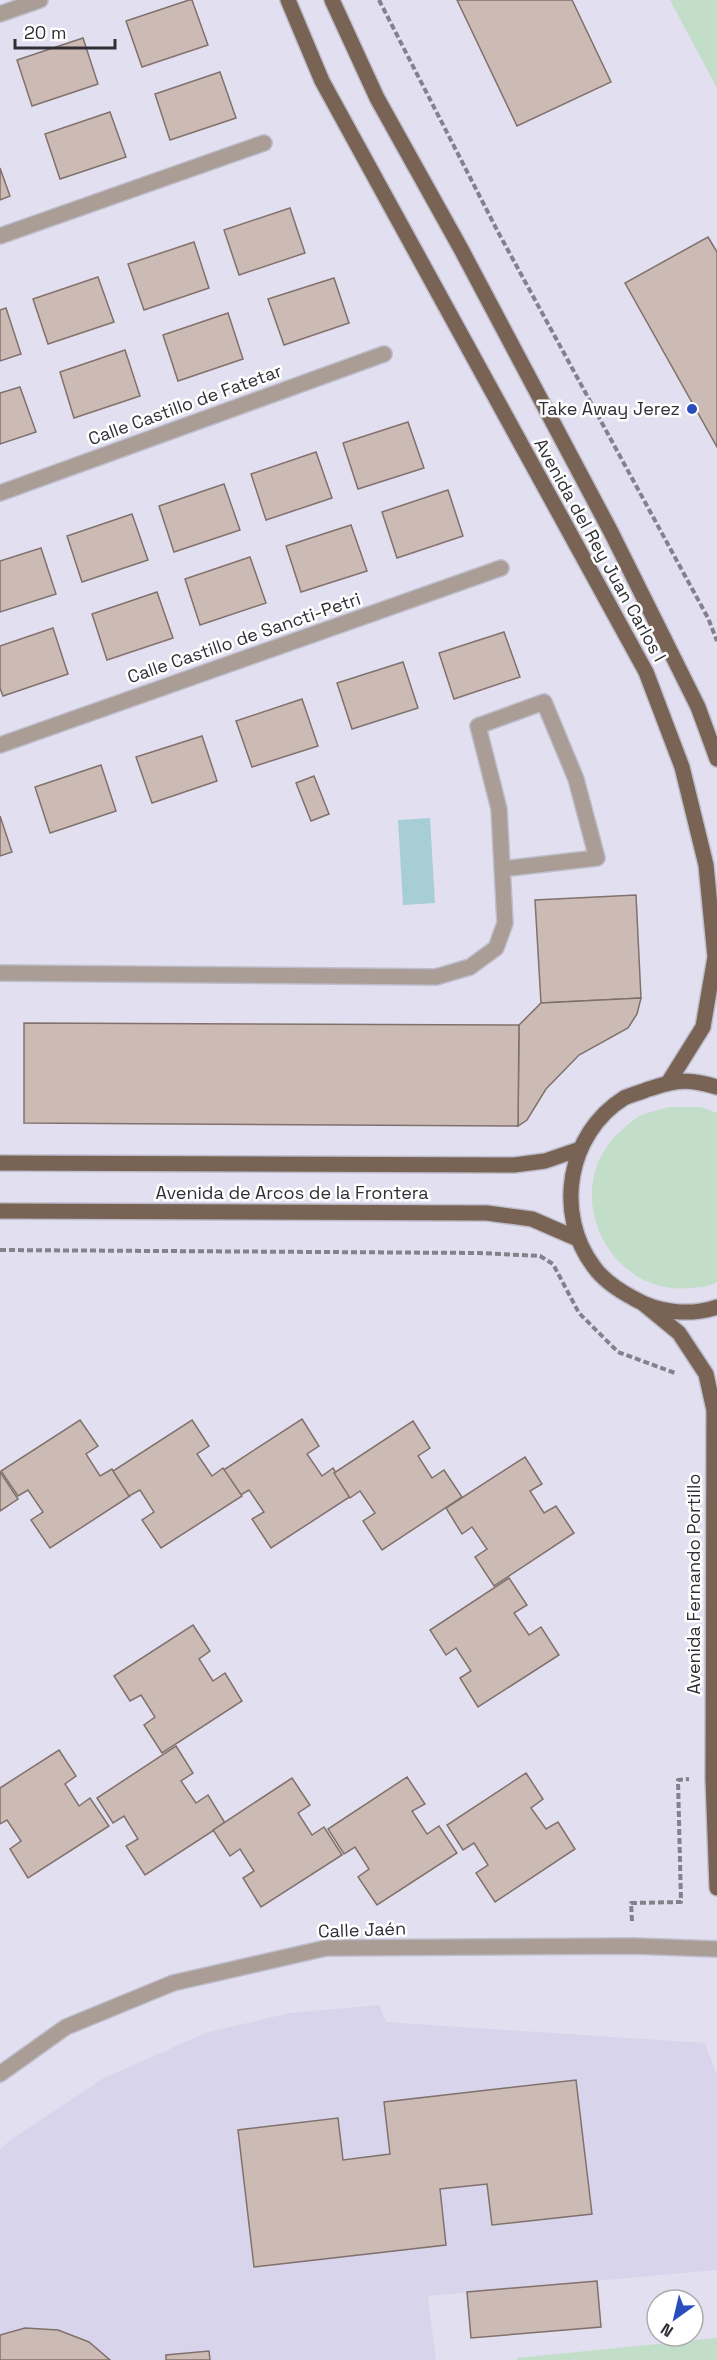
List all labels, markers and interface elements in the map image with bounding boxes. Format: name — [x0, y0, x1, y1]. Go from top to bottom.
scale bar — [15, 12, 116, 50]
text: 20 m — [24, 21, 67, 44]
street label: Calle Castillo de Fatetar — [85, 359, 285, 450]
place label: Take Away Jerez — [538, 397, 680, 420]
marker: Take Away Jerez — [685, 402, 699, 416]
street label: Avenida del Rey Juan Carlos I — [529, 434, 672, 666]
street label: Calle Castillo de Sancti-Petri — [124, 587, 364, 688]
street label: Avenida de Arcos de la Frontera — [155, 1181, 429, 1204]
street label: Avenida Fernando Portillo — [682, 1474, 705, 1694]
street label: Calle Jaén — [318, 1916, 406, 1943]
north arrow — [645, 2288, 705, 2348]
text: N — [657, 2318, 677, 2342]

